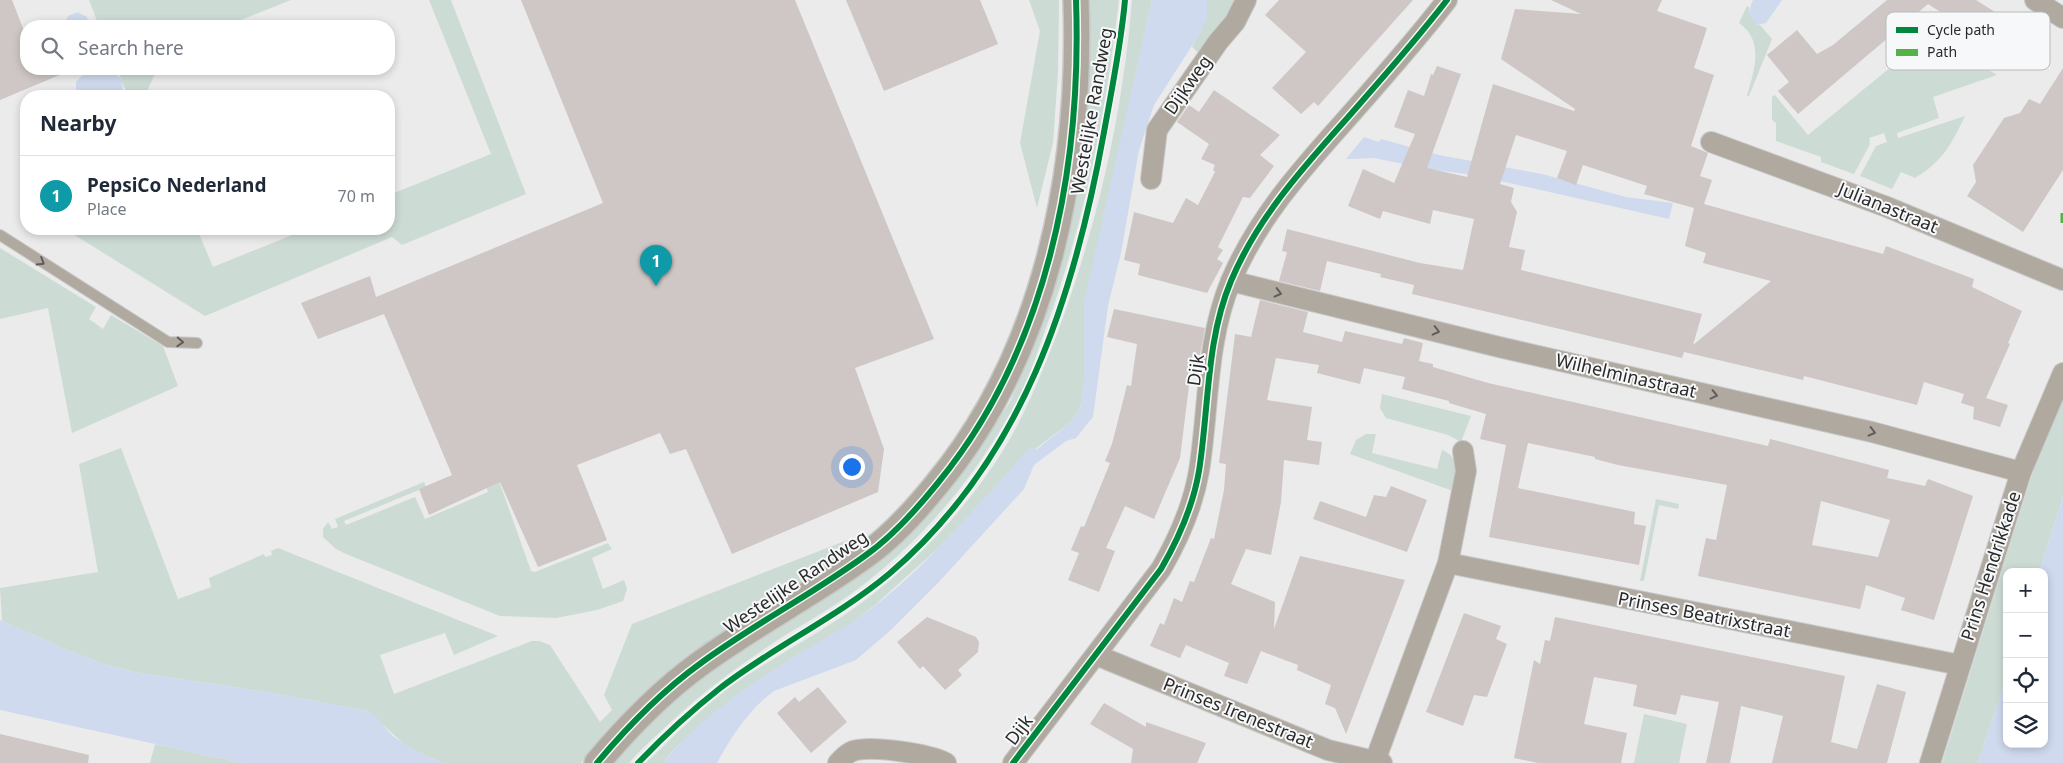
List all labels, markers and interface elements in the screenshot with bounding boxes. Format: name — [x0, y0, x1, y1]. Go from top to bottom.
legend — [1886, 12, 2050, 70]
search box — [20, 20, 395, 75]
text: Cycle path — [1927, 20, 1995, 39]
street label: Westelijke Randweg — [1065, 26, 1118, 196]
icon: search — [38, 34, 66, 62]
text: Search here — [78, 35, 184, 61]
text: Path — [1927, 42, 1957, 61]
street label: Dijkweg — [1158, 50, 1216, 119]
text: Nearby — [40, 109, 116, 137]
text: PepsiCo Nederland — [87, 172, 266, 198]
street label: Julianastraat — [1833, 175, 1942, 238]
text: 1 — [51, 185, 61, 207]
text: 70 m — [338, 185, 375, 207]
text: Place — [87, 198, 127, 220]
pin: 1 — [640, 245, 672, 286]
one-way arrow — [35, 256, 44, 265]
one-way arrow — [1274, 287, 1283, 298]
one-way arrow — [1431, 326, 1439, 336]
one-way arrow — [177, 337, 185, 348]
street label: Wilhelminastraat — [1554, 347, 1699, 403]
street label: Dijk — [1181, 352, 1209, 387]
one-way arrow — [1709, 389, 1718, 400]
one-way arrow — [1868, 426, 1877, 437]
your location — [839, 454, 865, 480]
street label: Prins Hendrikkade — [1955, 488, 2026, 643]
street label: Westelijke Randweg — [719, 524, 872, 638]
map controls — [2003, 568, 2048, 748]
button: + — [2003, 568, 2048, 613]
street label: Prinses Beatrixstraat — [1616, 586, 1793, 643]
button: − — [2003, 613, 2048, 658]
button: locate — [2003, 658, 2048, 703]
street label: Prinses Irenestraat — [1160, 671, 1317, 753]
button: layers — [2003, 703, 2048, 748]
street label: Dijk — [999, 709, 1038, 749]

